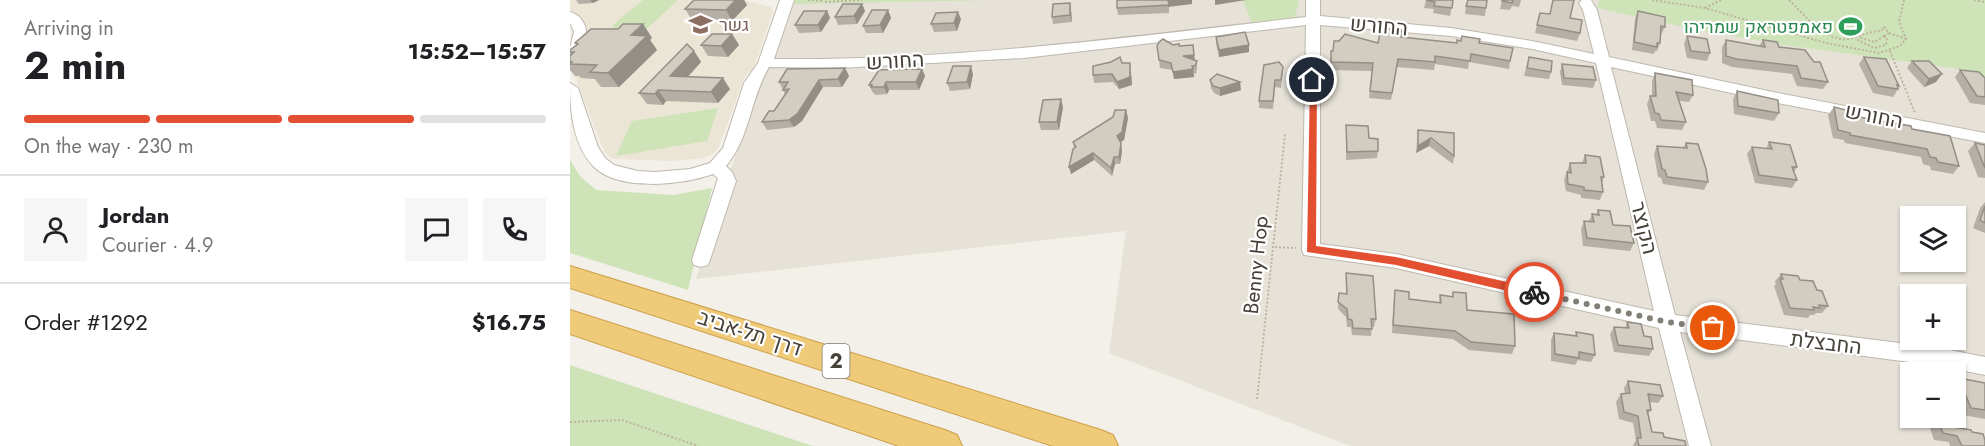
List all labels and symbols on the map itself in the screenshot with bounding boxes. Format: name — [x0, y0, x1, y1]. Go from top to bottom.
street label: החורש — [1349, 9, 1409, 43]
school or university icon: גשר — [688, 12, 714, 38]
place label: גשר — [719, 12, 749, 38]
place label: פאמפטראק שמריהו — [1684, 14, 1833, 40]
sports icon: פאמפטראק שמריהו — [1838, 14, 1864, 40]
street label: החורש — [865, 44, 925, 78]
pin — [1286, 54, 1337, 105]
street label: החורש — [1843, 96, 1905, 136]
street label: הקוצר — [1623, 198, 1665, 258]
street label: Benny Hop — [1236, 214, 1276, 316]
courier — [1504, 262, 1564, 322]
street label: דרך תל-אביב — [694, 302, 806, 364]
pin — [1687, 302, 1738, 353]
street label: החבצלת — [1789, 324, 1863, 362]
road number: 2 — [822, 344, 850, 378]

